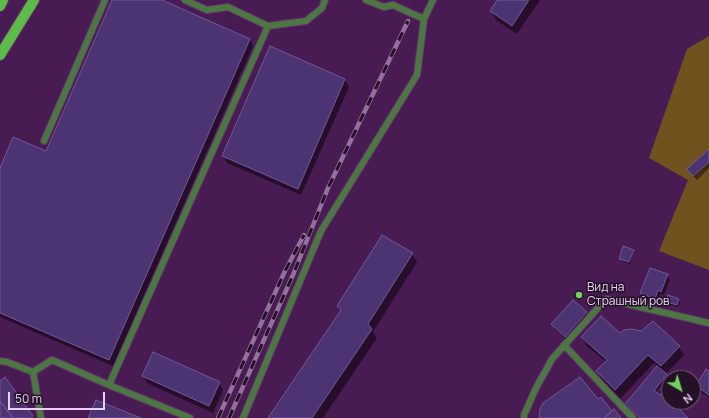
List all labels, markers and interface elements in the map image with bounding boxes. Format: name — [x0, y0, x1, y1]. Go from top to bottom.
place label: Вид на Страшный ров — [587, 281, 670, 309]
marker: Вид на Страшный ров — [574, 290, 584, 300]
north arrow — [661, 370, 701, 410]
scale bar — [10, 384, 107, 410]
text: 50 m — [15, 390, 42, 407]
text: N — [680, 391, 696, 407]

